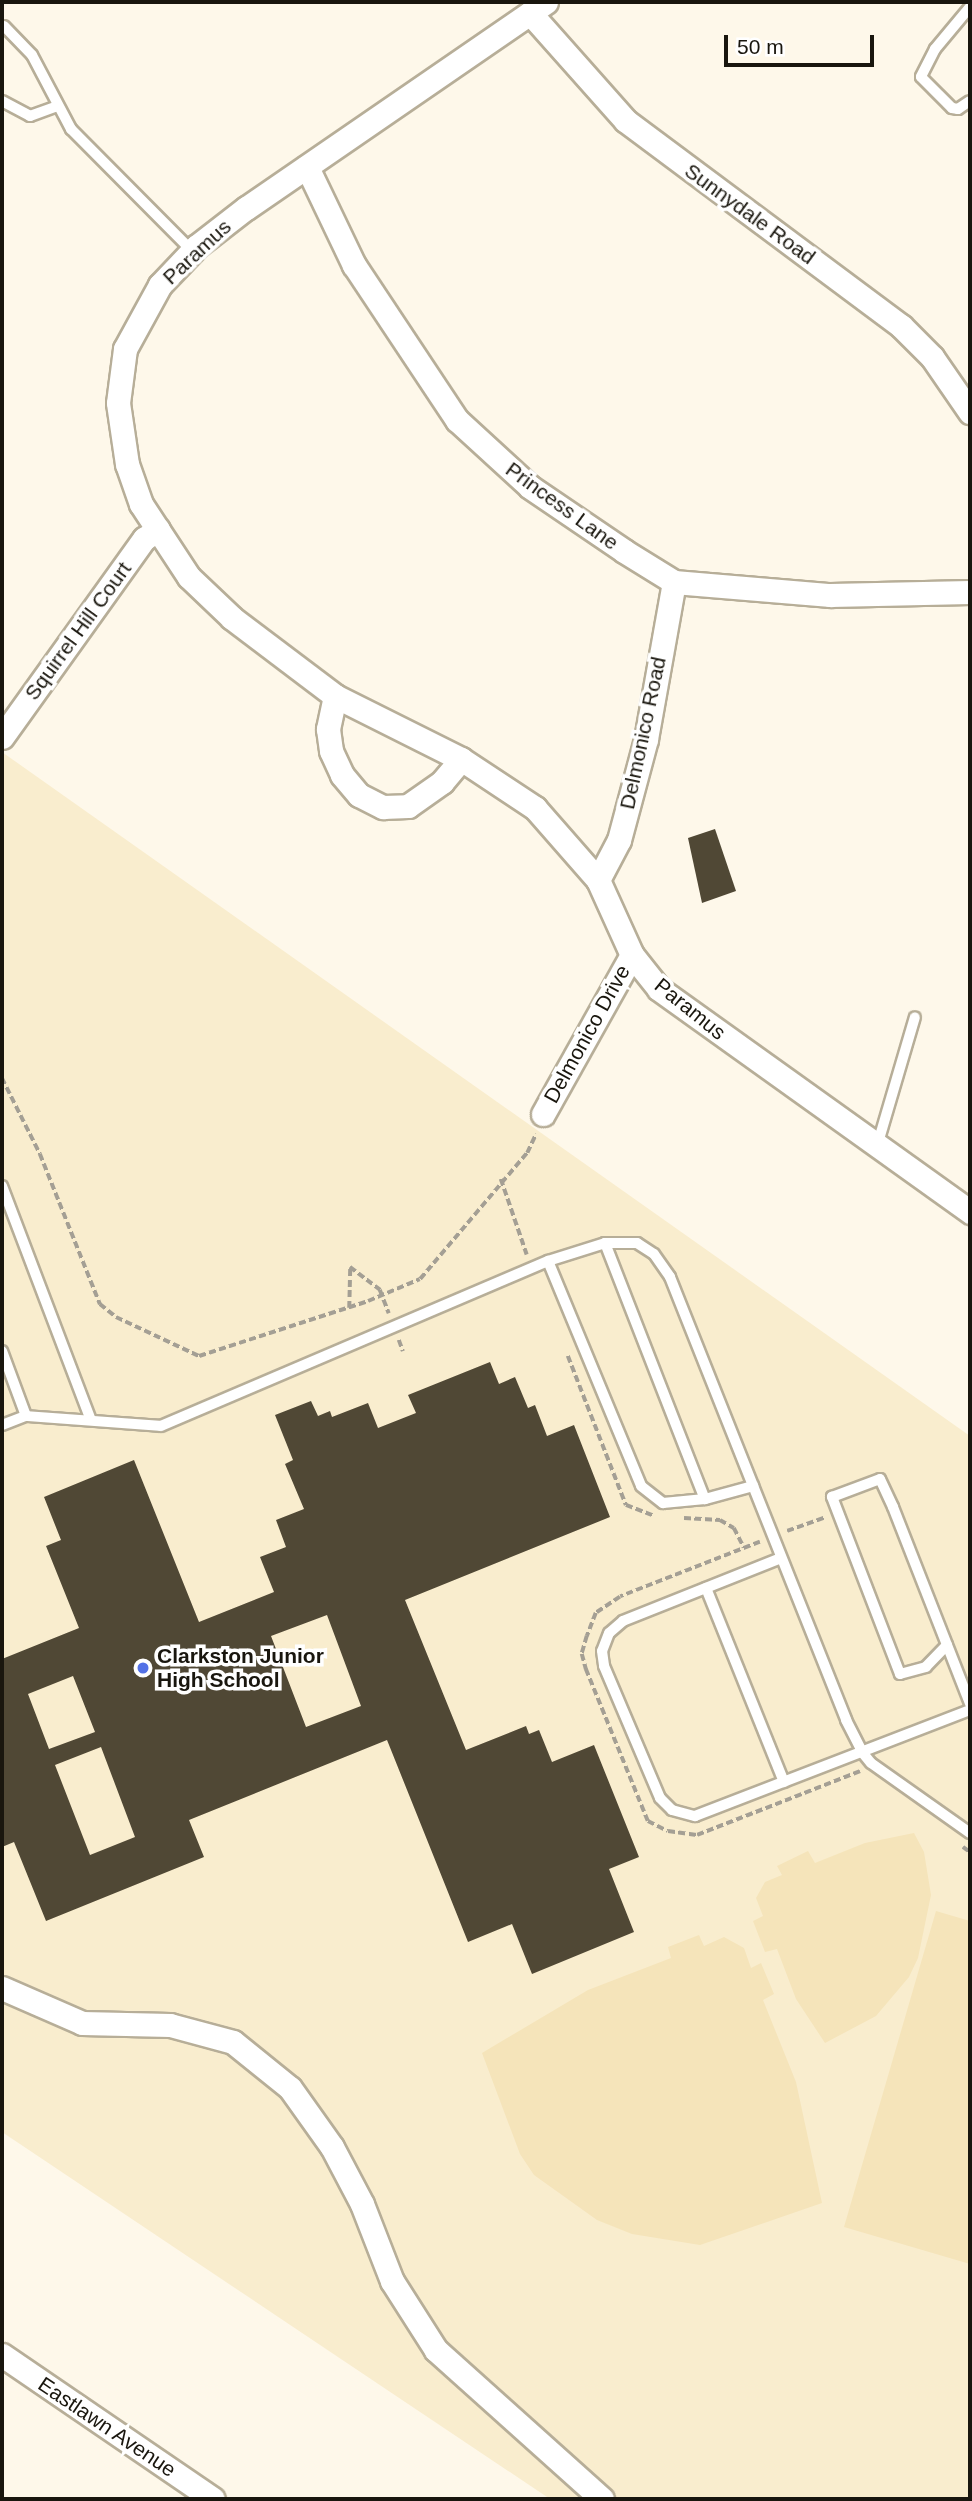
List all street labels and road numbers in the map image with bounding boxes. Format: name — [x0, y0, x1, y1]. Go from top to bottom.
street label: Sunnydale Road — [680, 158, 820, 270]
street label: Paramus — [158, 214, 236, 290]
street label: Princess Lane — [501, 457, 623, 555]
street label: Squirrel Hill Court — [19, 557, 137, 705]
street label: Delmonico Road — [615, 654, 671, 812]
street label: Delmonico Drive — [539, 961, 635, 1107]
street label: Paramus — [649, 973, 731, 1045]
street label: Eastlawn Avenue — [33, 2371, 181, 2483]

